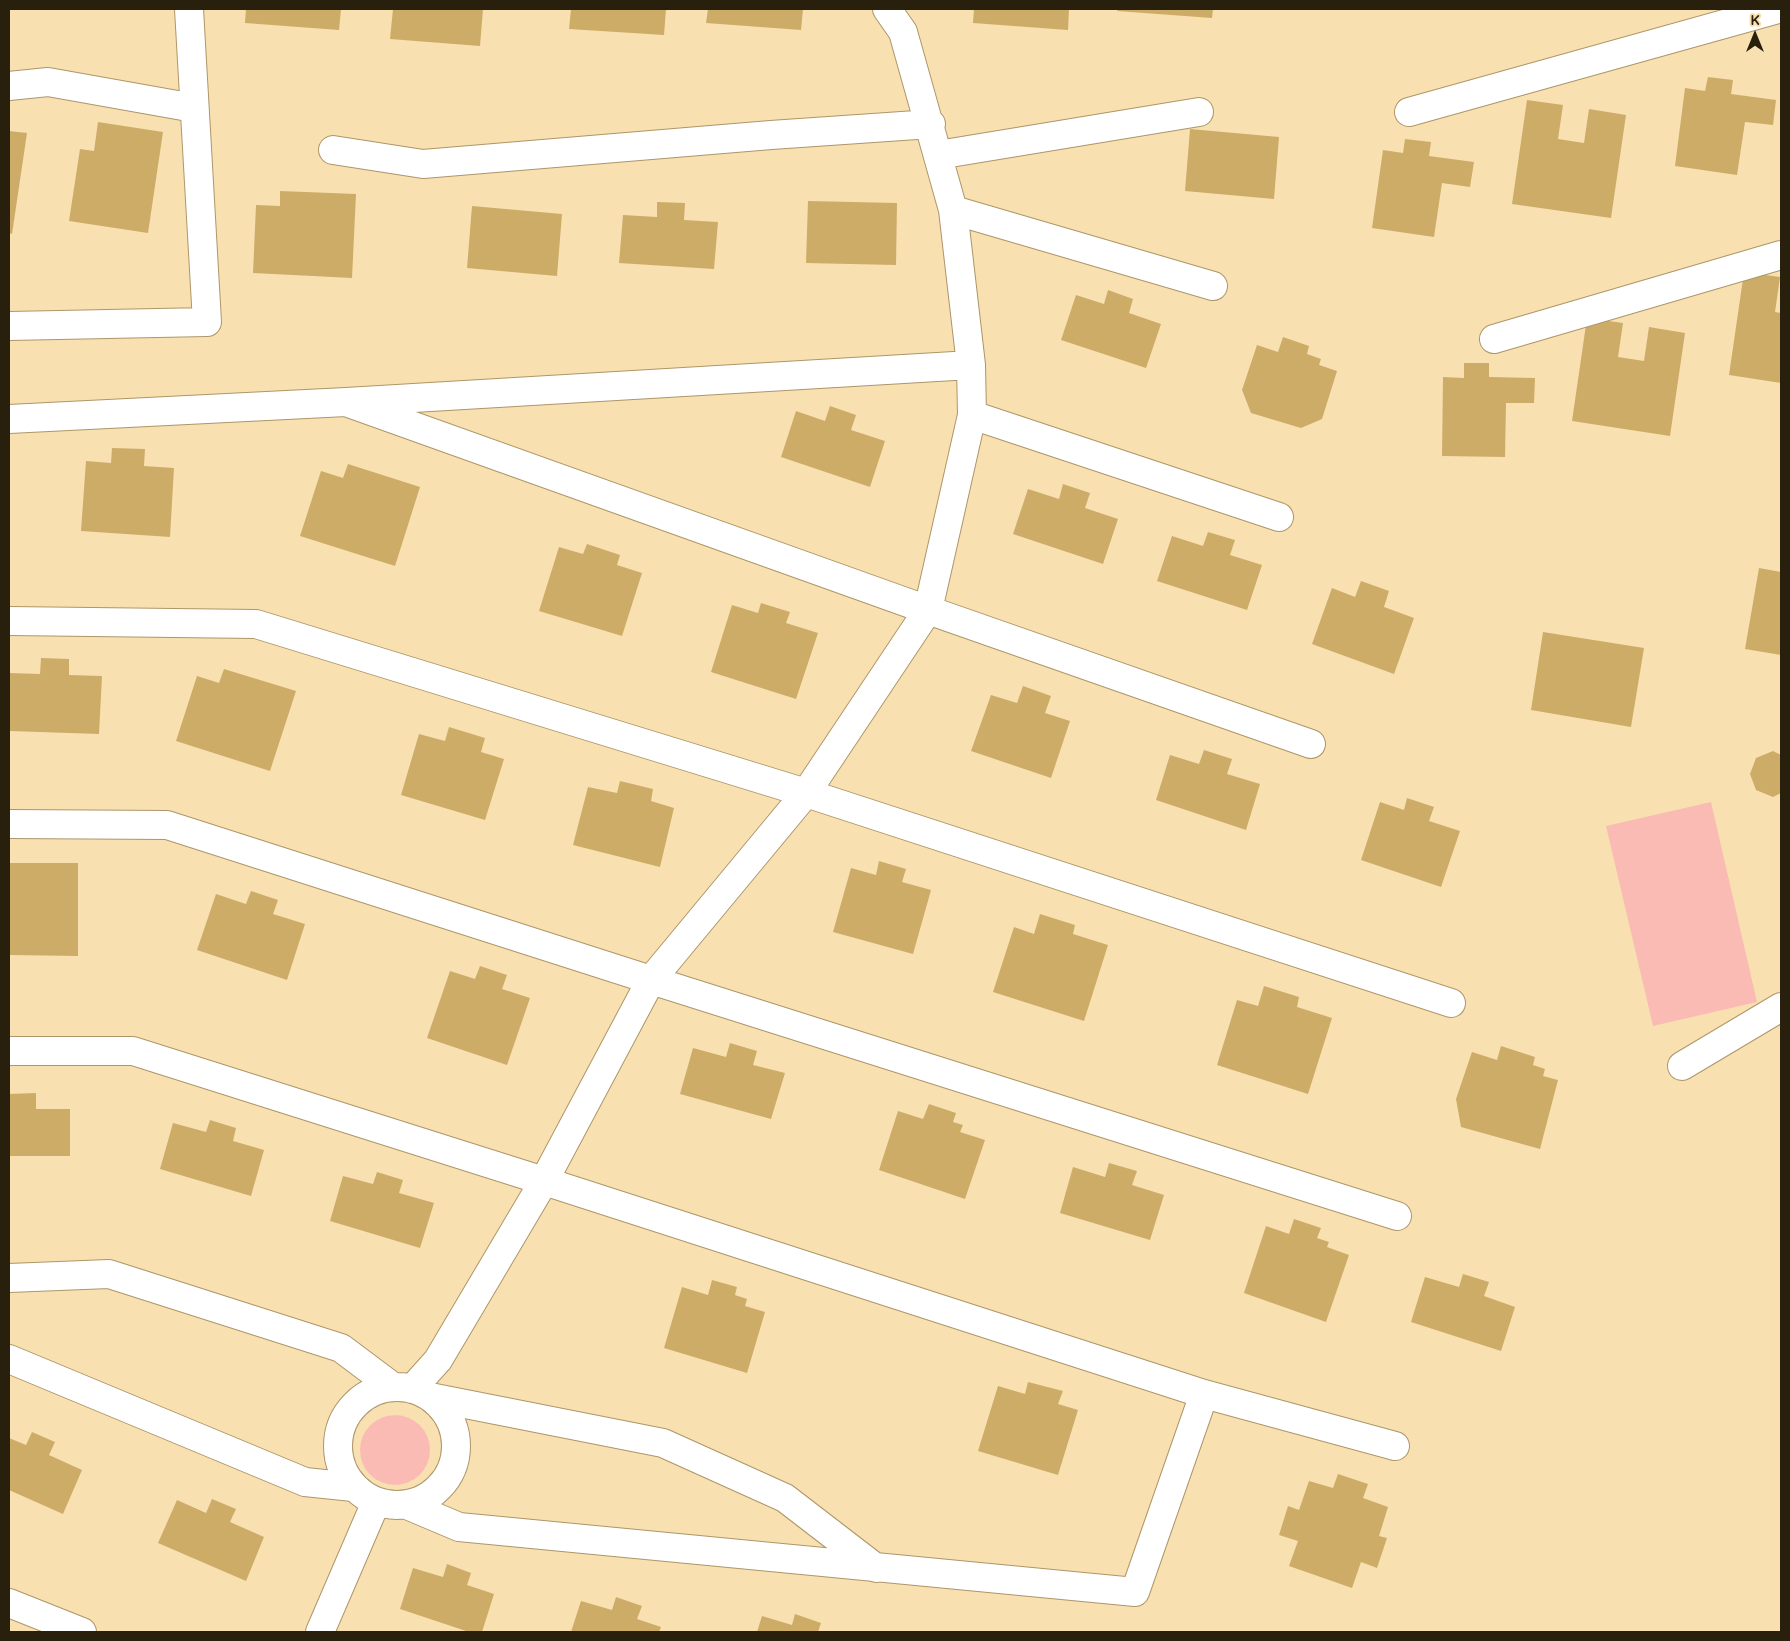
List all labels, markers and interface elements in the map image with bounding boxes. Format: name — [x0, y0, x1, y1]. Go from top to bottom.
north arrow — [1730, 10, 1780, 60]
text: K — [1750, 11, 1760, 29]

